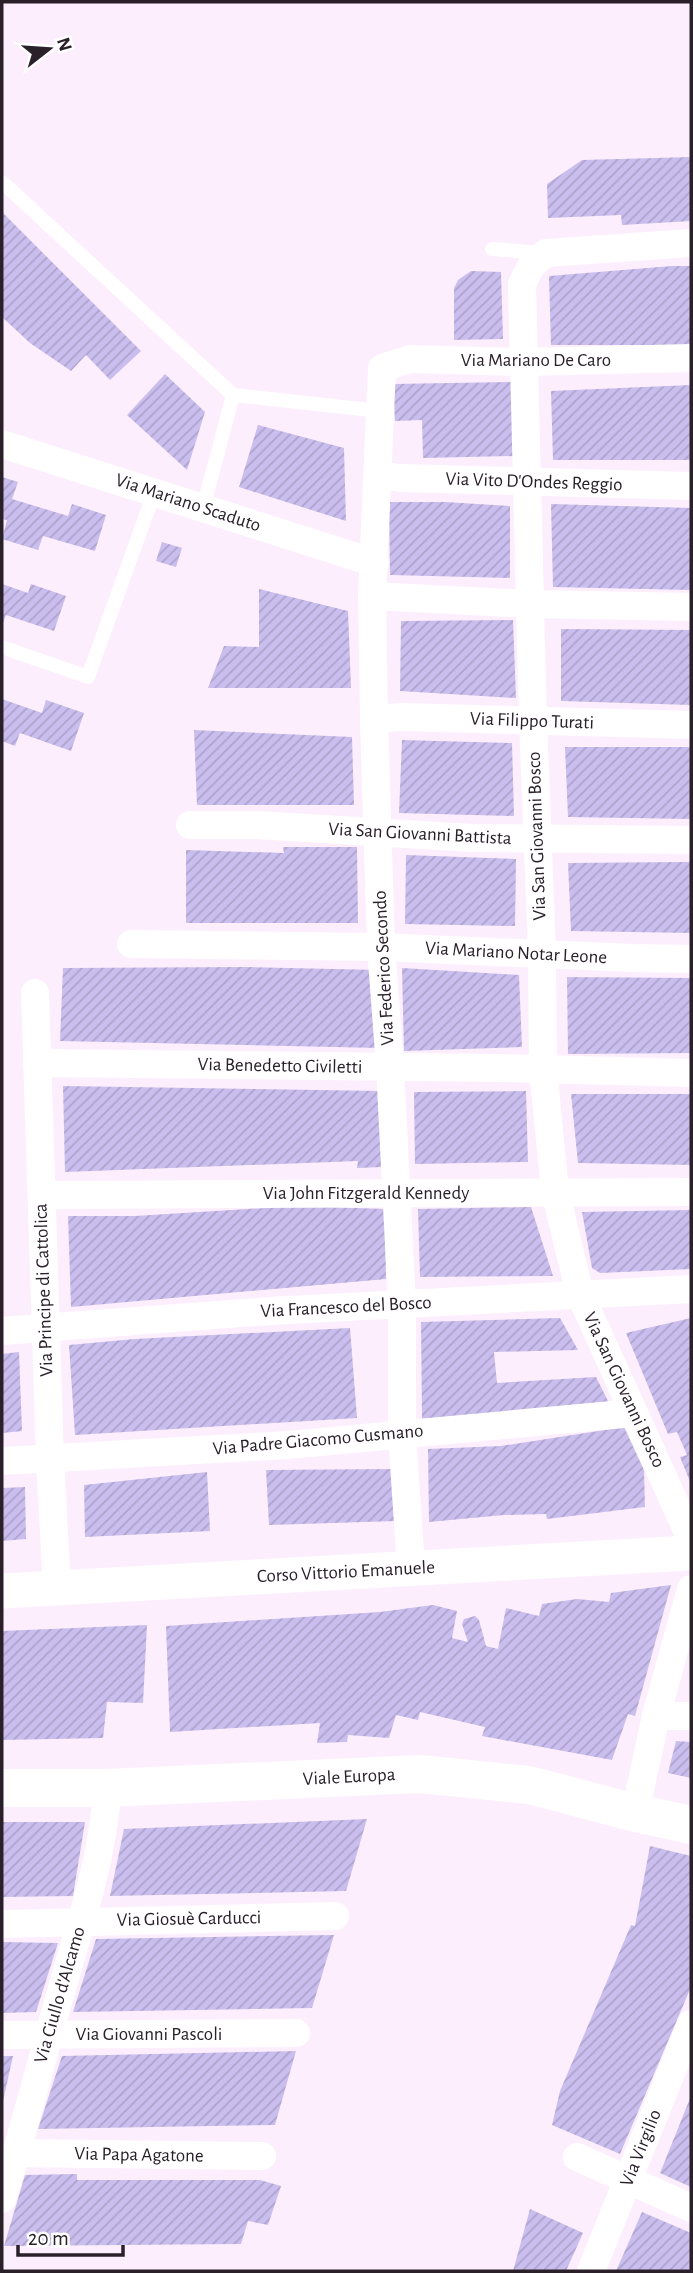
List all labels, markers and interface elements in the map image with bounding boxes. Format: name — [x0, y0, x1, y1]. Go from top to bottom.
north arrow — [14, 14, 84, 84]
text: N — [53, 35, 75, 54]
street label: Via Mariano De Caro — [461, 351, 611, 370]
street label: Via Vito D'Ondes Reggio — [445, 469, 623, 495]
street label: Via Mariano Scaduto — [113, 471, 263, 535]
street label: Via Filippo Turati — [470, 709, 594, 733]
street label: Via San Giovanni Bosco — [525, 751, 549, 921]
street label: Via San Giovanni Battista — [328, 820, 512, 848]
street label: Via Federico Secondo — [370, 890, 398, 1046]
street label: Via Mariano Notar Leone — [425, 939, 607, 967]
street label: Via Benedetto Civiletti — [197, 1055, 363, 1077]
street label: Via John Fitzgerald Kennedy — [263, 1184, 469, 1203]
street label: Via Principe di Cattolica — [31, 1203, 57, 1377]
street label: Via Francesco del Bosco — [260, 1293, 432, 1321]
street label: Via San Giovanni Bosco — [580, 1309, 668, 1471]
street label: Via Padre Giacomo Cusmano — [212, 1421, 424, 1459]
street label: Corso Vittorio Emanuele — [257, 1558, 435, 1586]
street label: Viale Europa — [302, 1765, 396, 1789]
street label: Via Giosuè Carducci — [117, 1908, 261, 1930]
street label: Via Ciullo d'Alcamo — [31, 1925, 89, 2065]
street label: Via Giovanni Pascoli — [76, 2025, 222, 2044]
street label: Via Virgilio — [617, 2107, 665, 2189]
street label: Via Papa Agatone — [74, 2144, 204, 2166]
scale bar — [18, 2214, 122, 2258]
text: 20 m — [28, 2228, 69, 2249]

